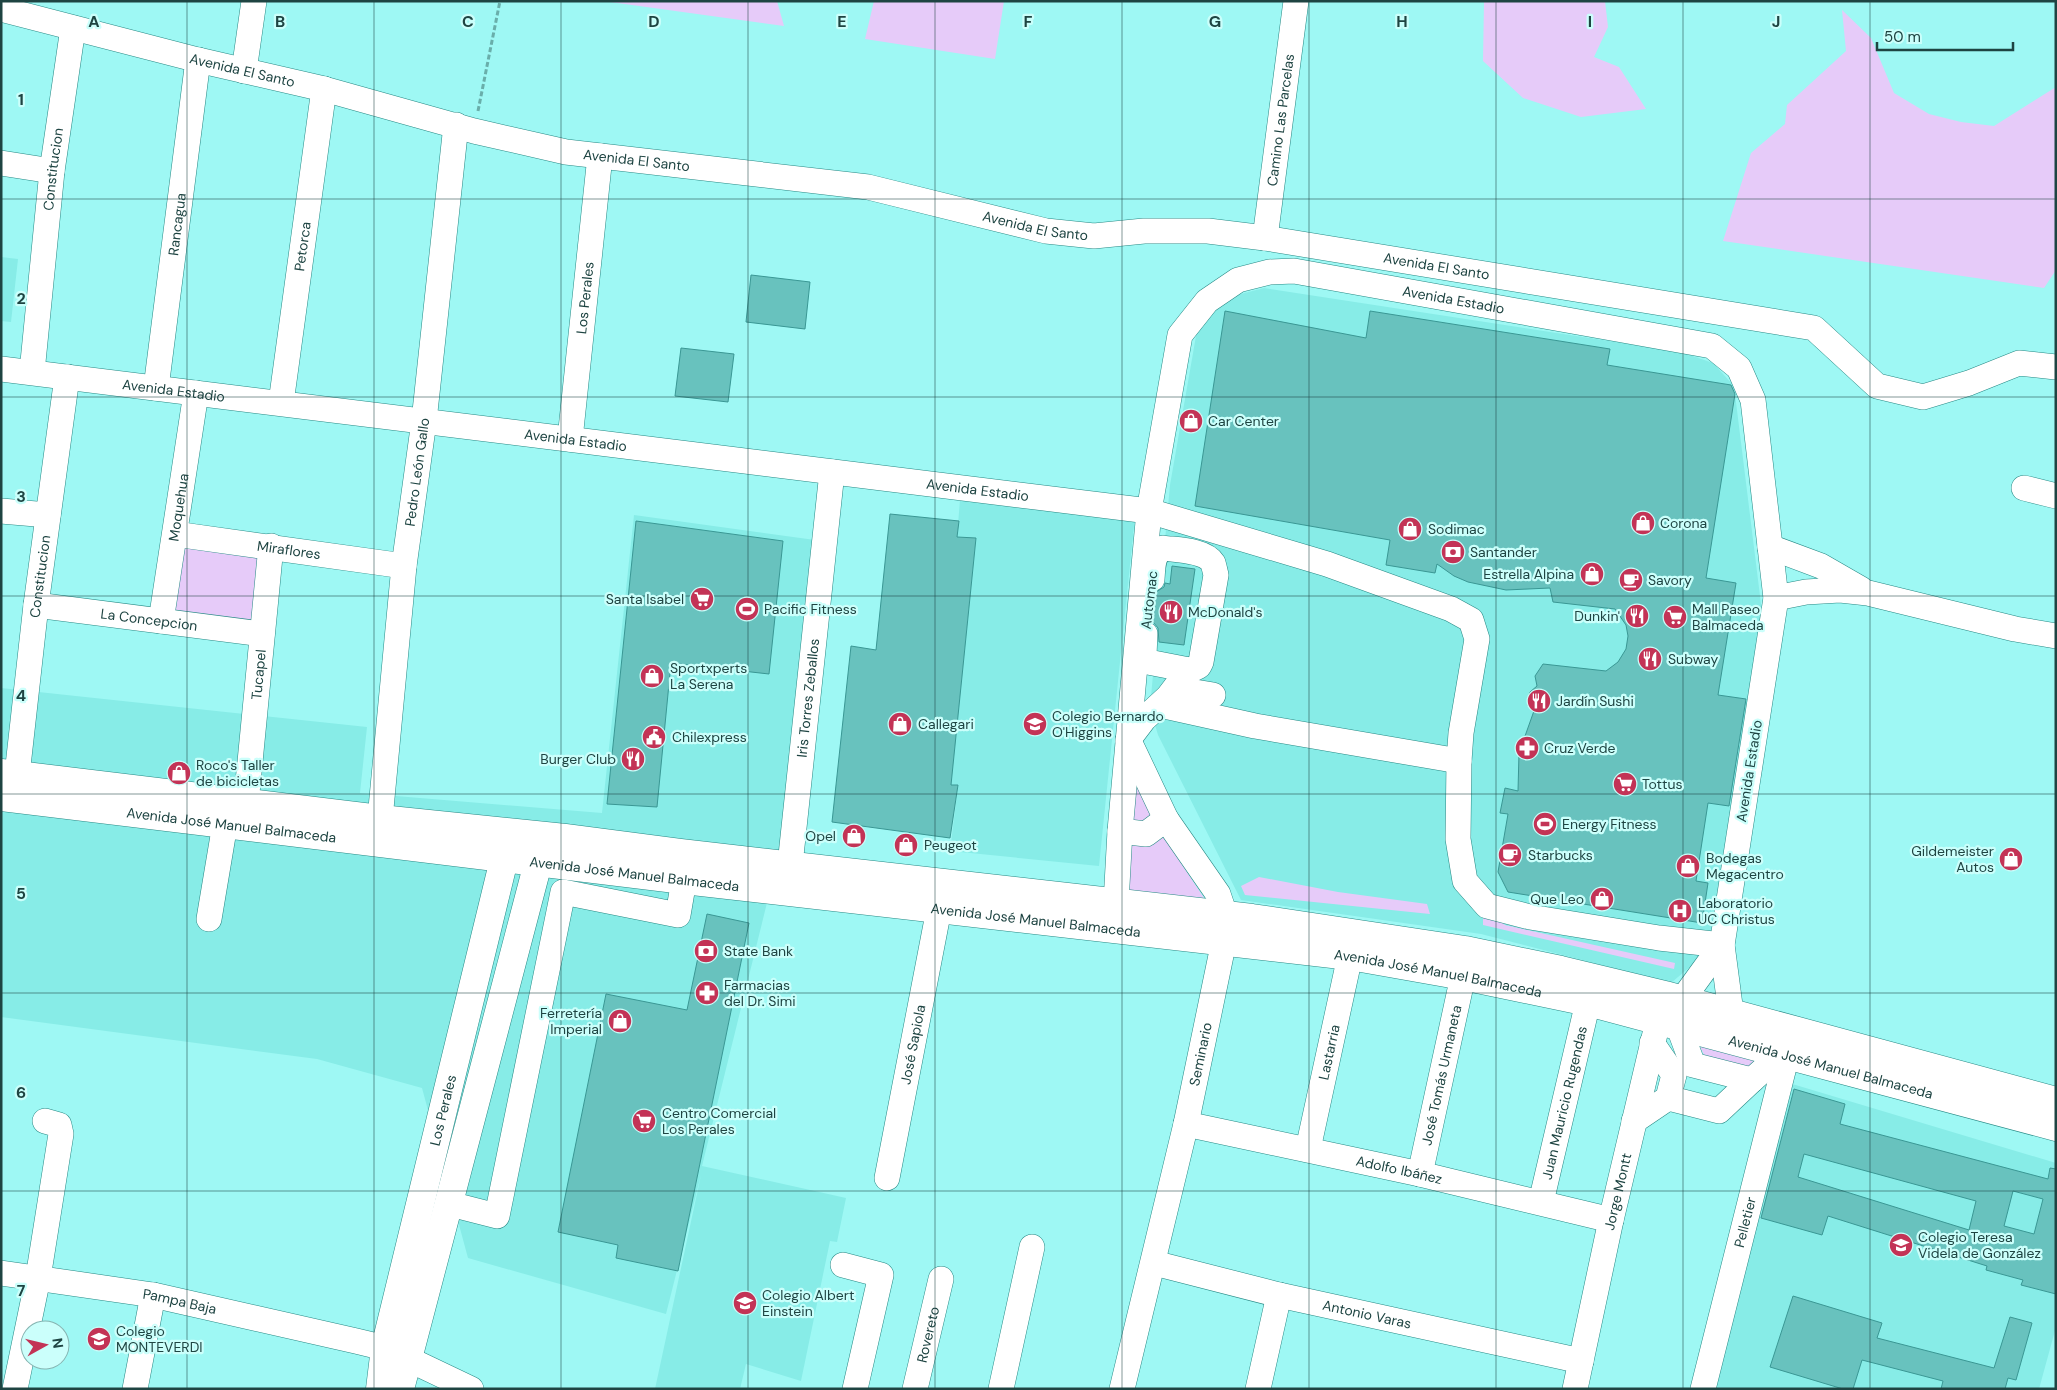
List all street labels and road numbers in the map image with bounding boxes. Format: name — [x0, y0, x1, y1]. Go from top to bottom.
street label: Avenida El Santo — [188, 49, 297, 91]
street label: Camino Las Parcelas — [1263, 53, 1298, 187]
street label: Constitucion — [39, 126, 67, 211]
street label: Avenida El Santo — [582, 145, 691, 175]
street label: Rancagua — [164, 192, 190, 257]
street label: Avenida El Santo — [981, 207, 1089, 244]
street label: Petorca — [290, 221, 315, 272]
street label: Avenida El Santo — [1382, 249, 1491, 284]
street label: Los Perales — [572, 261, 598, 335]
street label: Avenida Estadio — [1401, 282, 1506, 318]
street label: Avenida Estadio — [121, 375, 226, 406]
street label: Pedro León Gallo — [401, 417, 433, 527]
street label: Avenida Estadio — [523, 425, 628, 455]
street label: Moquehua — [164, 472, 193, 543]
street label: Avenida Estadio — [925, 475, 1030, 505]
street label: Constitucion — [26, 534, 54, 619]
street label: Miraflores — [256, 537, 322, 563]
street label: Automac — [1136, 570, 1162, 630]
street label: La Concepcion — [100, 604, 199, 635]
street label: Iris Torres Zeballos — [793, 637, 823, 759]
street label: Tucapel — [247, 649, 270, 701]
street label: Avenida Estadio — [1732, 719, 1766, 823]
street label: Avenida José Manuel Balmaceda — [125, 803, 337, 847]
street label: Avenida José Manuel Balmaceda — [528, 852, 740, 895]
street label: Avenida José Manuel Balmaceda — [930, 899, 1142, 941]
street label: Avenida José Manuel Balmaceda — [1333, 945, 1544, 1001]
street label: José Sapiola — [896, 1003, 929, 1086]
street label: José Tomás Urmaneta — [1417, 1003, 1465, 1147]
street label: Seminario — [1185, 1021, 1216, 1088]
street label: Lastarria — [1314, 1023, 1344, 1082]
street label: Juan Mauricio Rugendas — [1538, 1024, 1591, 1181]
street label: Avenida José Manuel Balmaceda — [1726, 1031, 1935, 1103]
street label: Los Perales — [426, 1073, 460, 1148]
street label: Jorge Montt — [1600, 1151, 1636, 1232]
street label: Adolfo Ibáñez — [1354, 1152, 1444, 1188]
street label: Pelletier — [1730, 1195, 1760, 1249]
street label: Pampa Baja — [142, 1285, 218, 1318]
street label: Antonio Varas — [1321, 1296, 1413, 1333]
street label: Rovereto — [913, 1305, 943, 1364]

